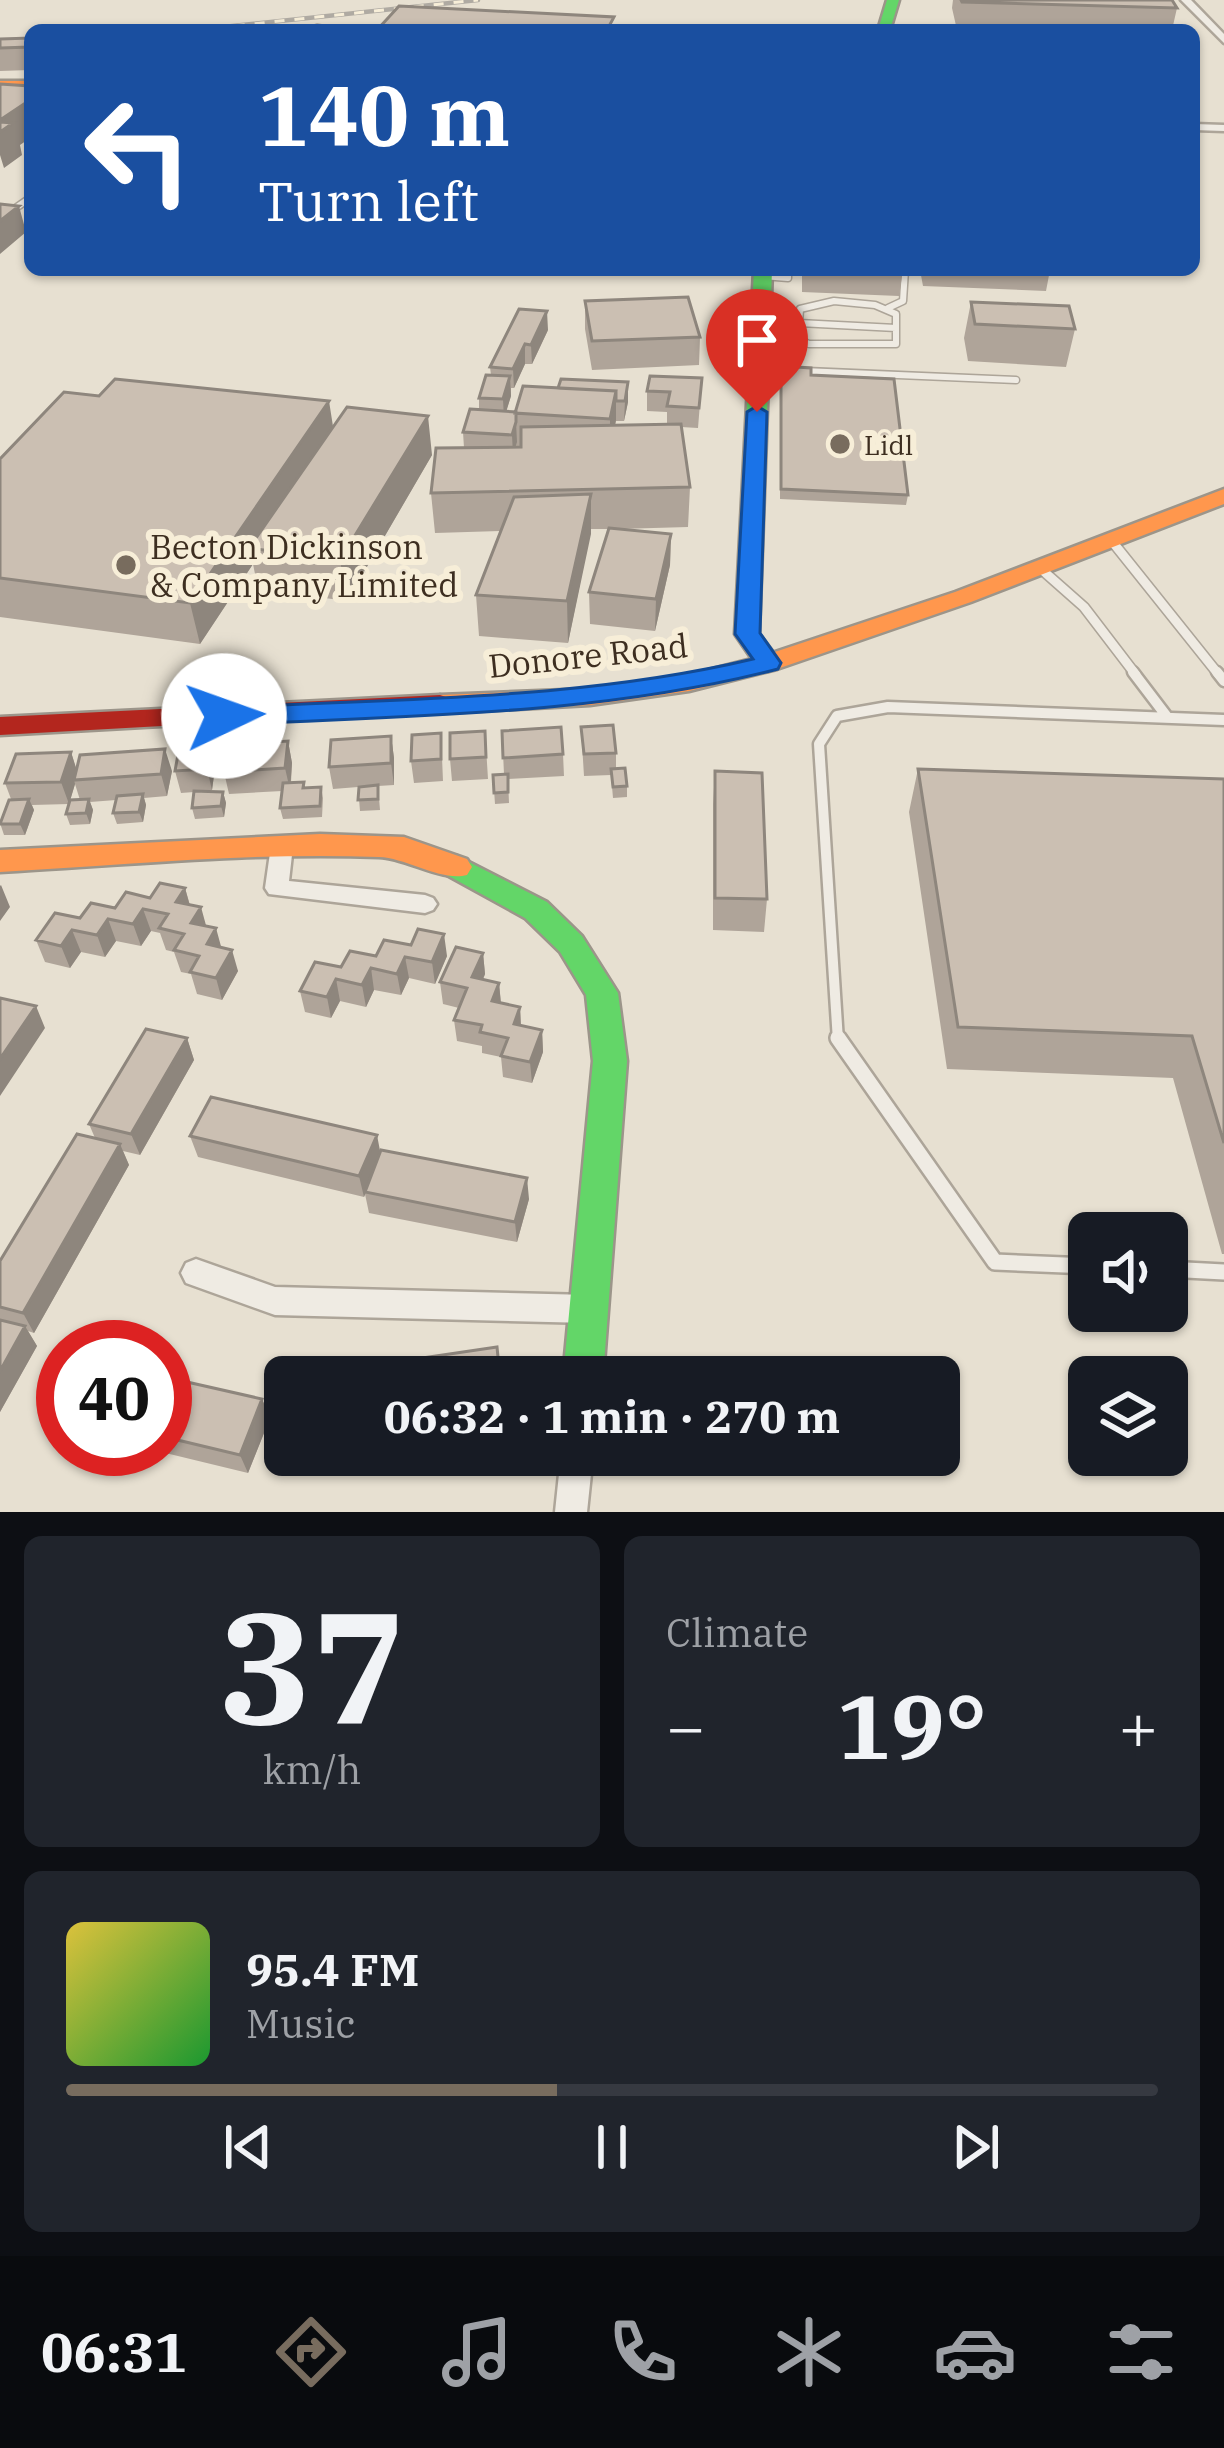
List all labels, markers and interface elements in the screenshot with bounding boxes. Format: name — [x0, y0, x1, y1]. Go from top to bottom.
text: 140 m — [258, 60, 510, 169]
icon: left — [60, 72, 216, 228]
text: Turn left — [258, 166, 479, 236]
pin — [706, 289, 808, 412]
icon: arrive — [724, 307, 790, 373]
place label: Lidl — [864, 427, 913, 462]
marker: Lidl — [827, 431, 853, 457]
place label: Becton Dickinson & Company Limited — [150, 525, 458, 606]
marker: Becton Dickinson & Company Limited — [113, 552, 139, 578]
street label: Donore Road — [486, 623, 690, 687]
position arrow — [161, 653, 287, 779]
map controls — [1068, 1212, 1188, 1476]
button: sound — [1068, 1212, 1188, 1332]
speed limit sign: 40 — [36, 1320, 192, 1476]
button: layers — [1068, 1356, 1188, 1476]
text: 06:32 · 1 min · 270 m — [384, 1387, 840, 1445]
text: 37 — [218, 1564, 406, 1767]
text: Climate — [666, 1607, 808, 1658]
text: 19° — [837, 1667, 987, 1784]
text: − — [666, 1683, 706, 1769]
text: + — [1118, 1683, 1158, 1769]
text: km/h — [263, 1744, 361, 1795]
text: 95.4 FM — [246, 1940, 419, 1998]
text: Music — [246, 1998, 356, 2049]
icon: previous — [215, 2114, 281, 2180]
icon: pause — [579, 2114, 645, 2180]
icon: next — [943, 2114, 1009, 2180]
icon: directions — [269, 2310, 353, 2394]
icon: music — [435, 2310, 519, 2394]
icon: phone — [601, 2310, 685, 2394]
icon: climate — [767, 2310, 851, 2394]
icon: car — [933, 2310, 1017, 2394]
icon: filters — [1099, 2310, 1183, 2394]
text: 06:31 — [41, 2317, 187, 2387]

